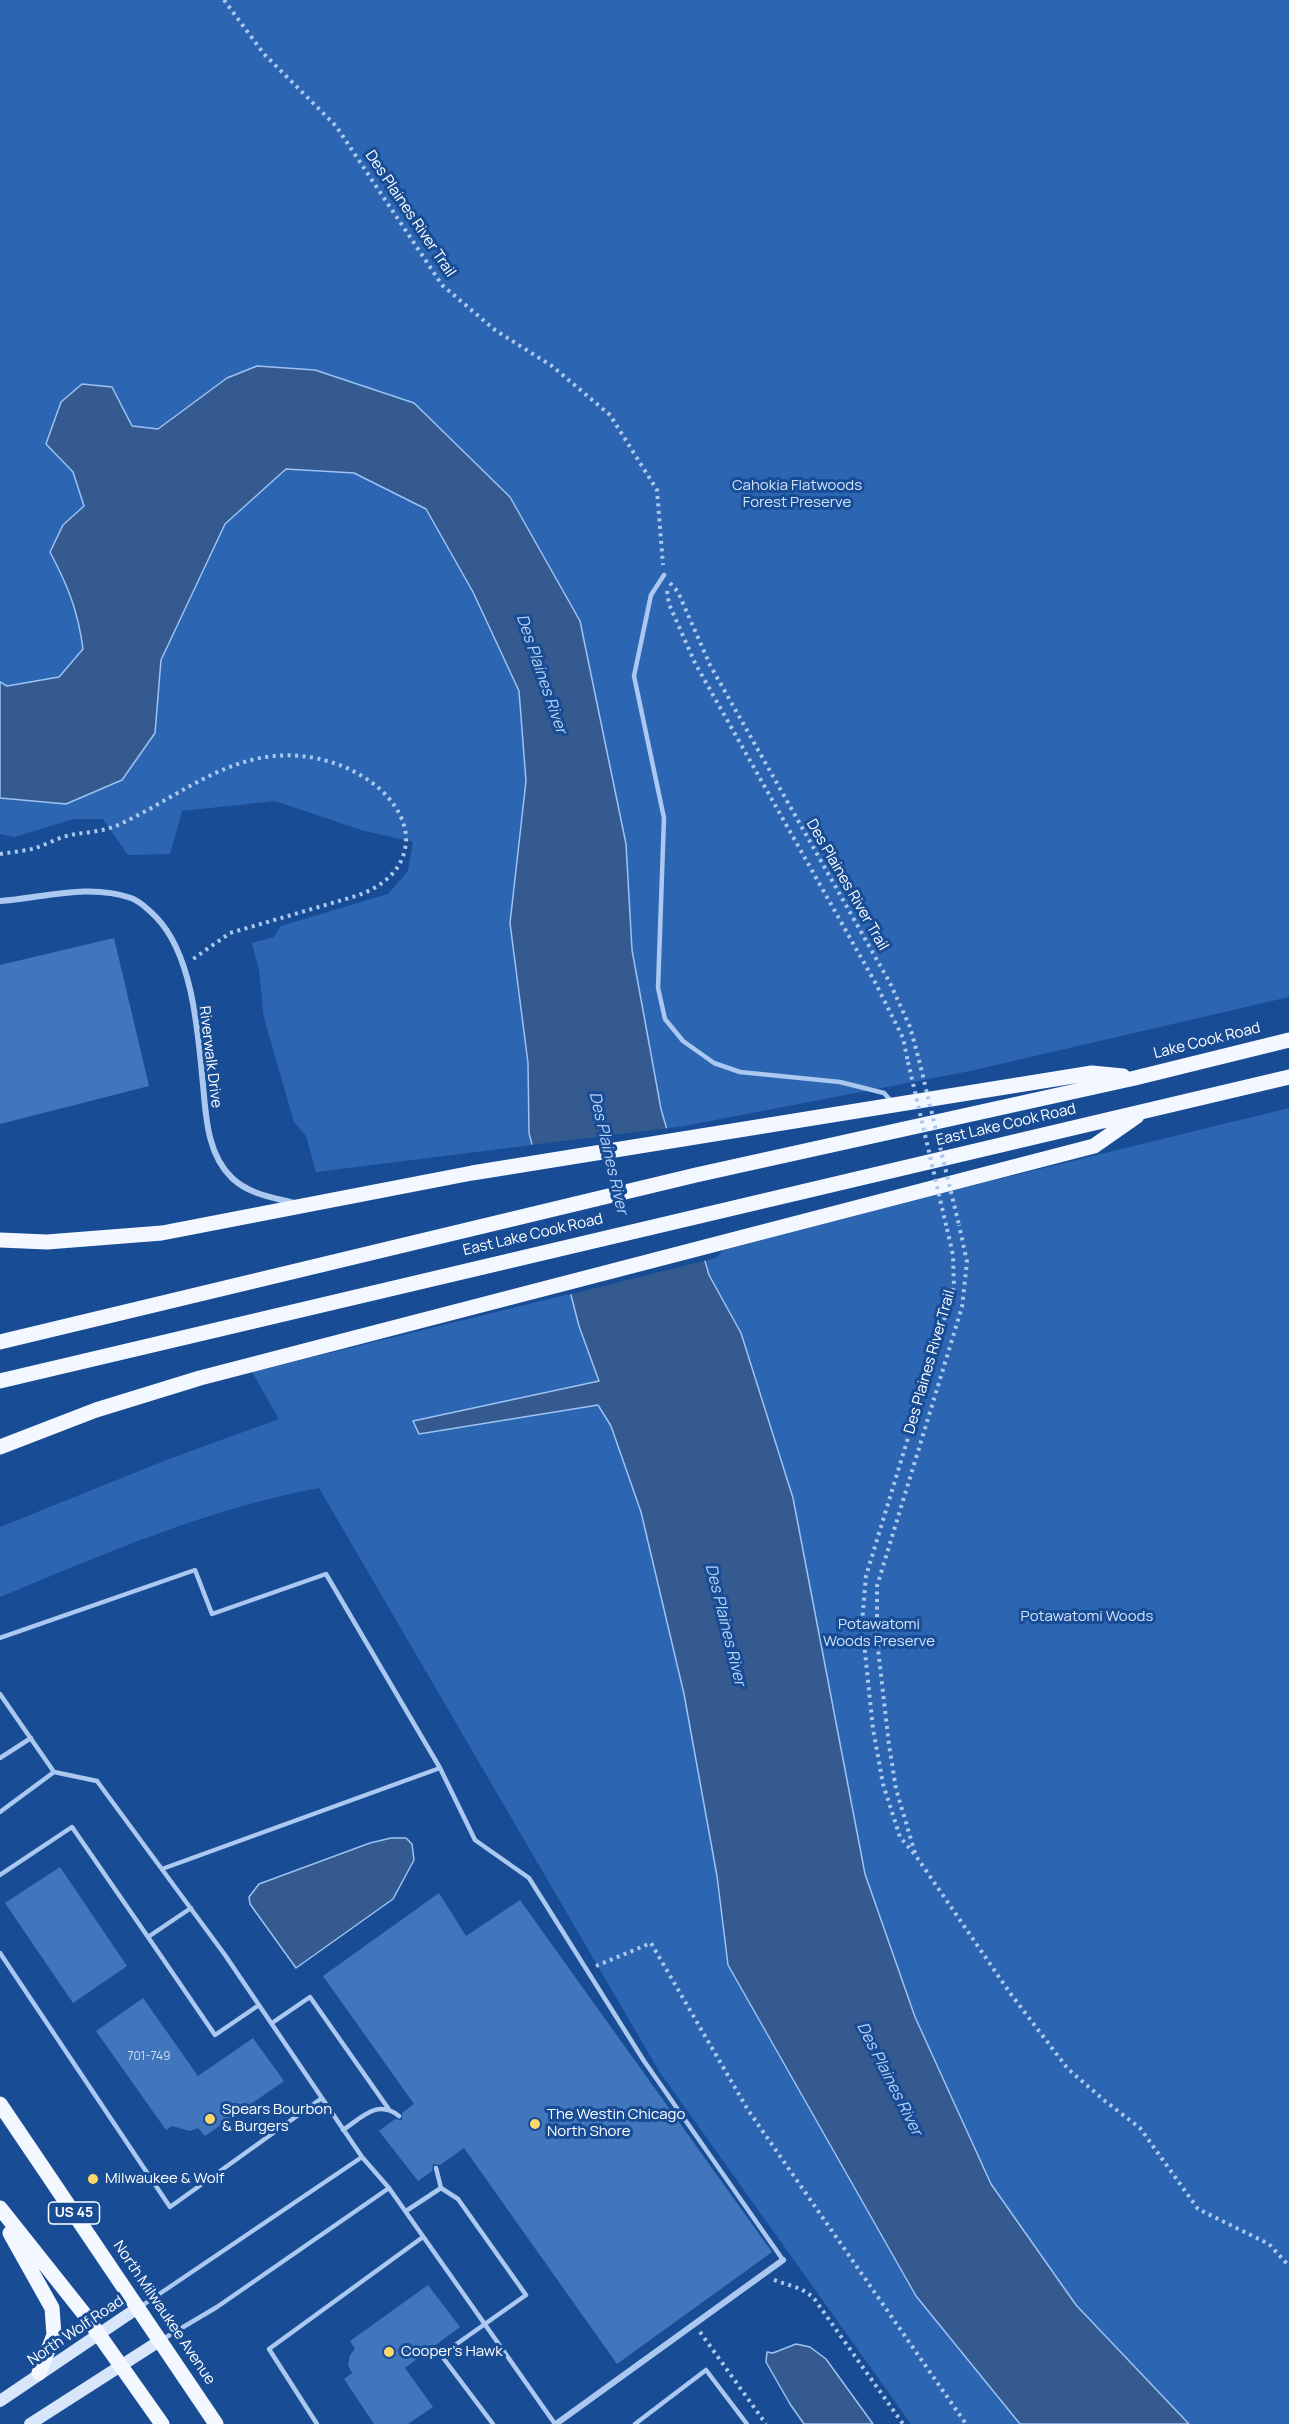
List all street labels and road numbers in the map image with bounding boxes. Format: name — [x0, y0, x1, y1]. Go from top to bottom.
street label: Des Plaines River Trail — [361, 147, 459, 281]
street label: Des Plaines River Trail — [802, 816, 892, 954]
street label: Riverwalk Drive — [195, 1005, 225, 1109]
street label: Lake Cook Road — [1152, 1019, 1262, 1063]
street label: East Lake Cook Road — [934, 1100, 1078, 1150]
street label: East Lake Cook Road — [461, 1210, 605, 1260]
street label: Des Plaines River Trail — [901, 1288, 959, 1436]
road number: US 45 — [48, 2202, 100, 2224]
street label: North Milwaukee Avenue — [109, 2238, 219, 2388]
street label: North Wolf Road — [25, 2292, 127, 2370]

